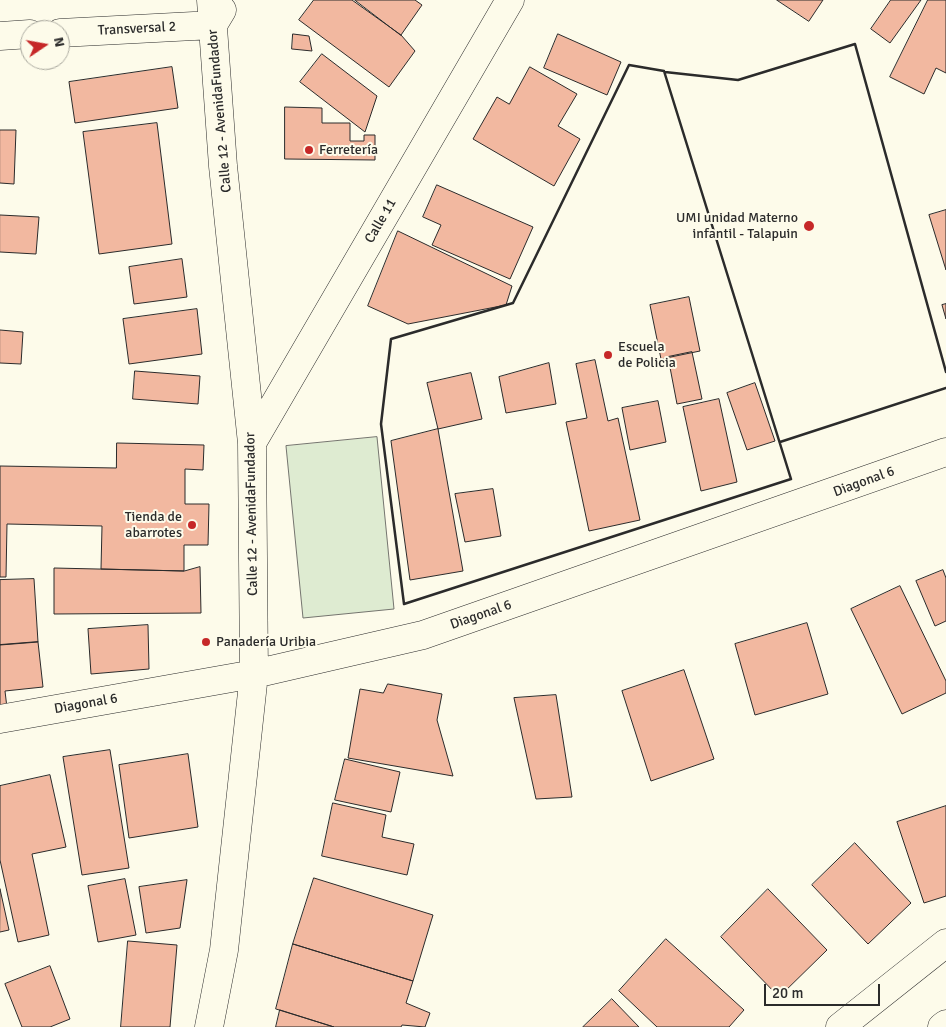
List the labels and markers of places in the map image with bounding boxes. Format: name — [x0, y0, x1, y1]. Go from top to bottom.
place label: Ferretería — [319, 142, 378, 158]
marker: Ferretería — [303, 144, 315, 156]
place label: UMI unidad Materno infantil - Talapuin — [676, 210, 798, 242]
marker: UMI unidad Materno infantil - Talapuin — [802, 219, 816, 233]
place label: Escuela de Policia — [618, 339, 676, 372]
marker: Escuela de Policia — [602, 349, 614, 361]
place label: Tienda de abarrotes — [125, 509, 182, 542]
marker: Tienda de abarrotes — [186, 519, 198, 531]
place label: Panadería Uribia — [216, 634, 316, 650]
marker: Panadería Uribia — [200, 636, 212, 648]

